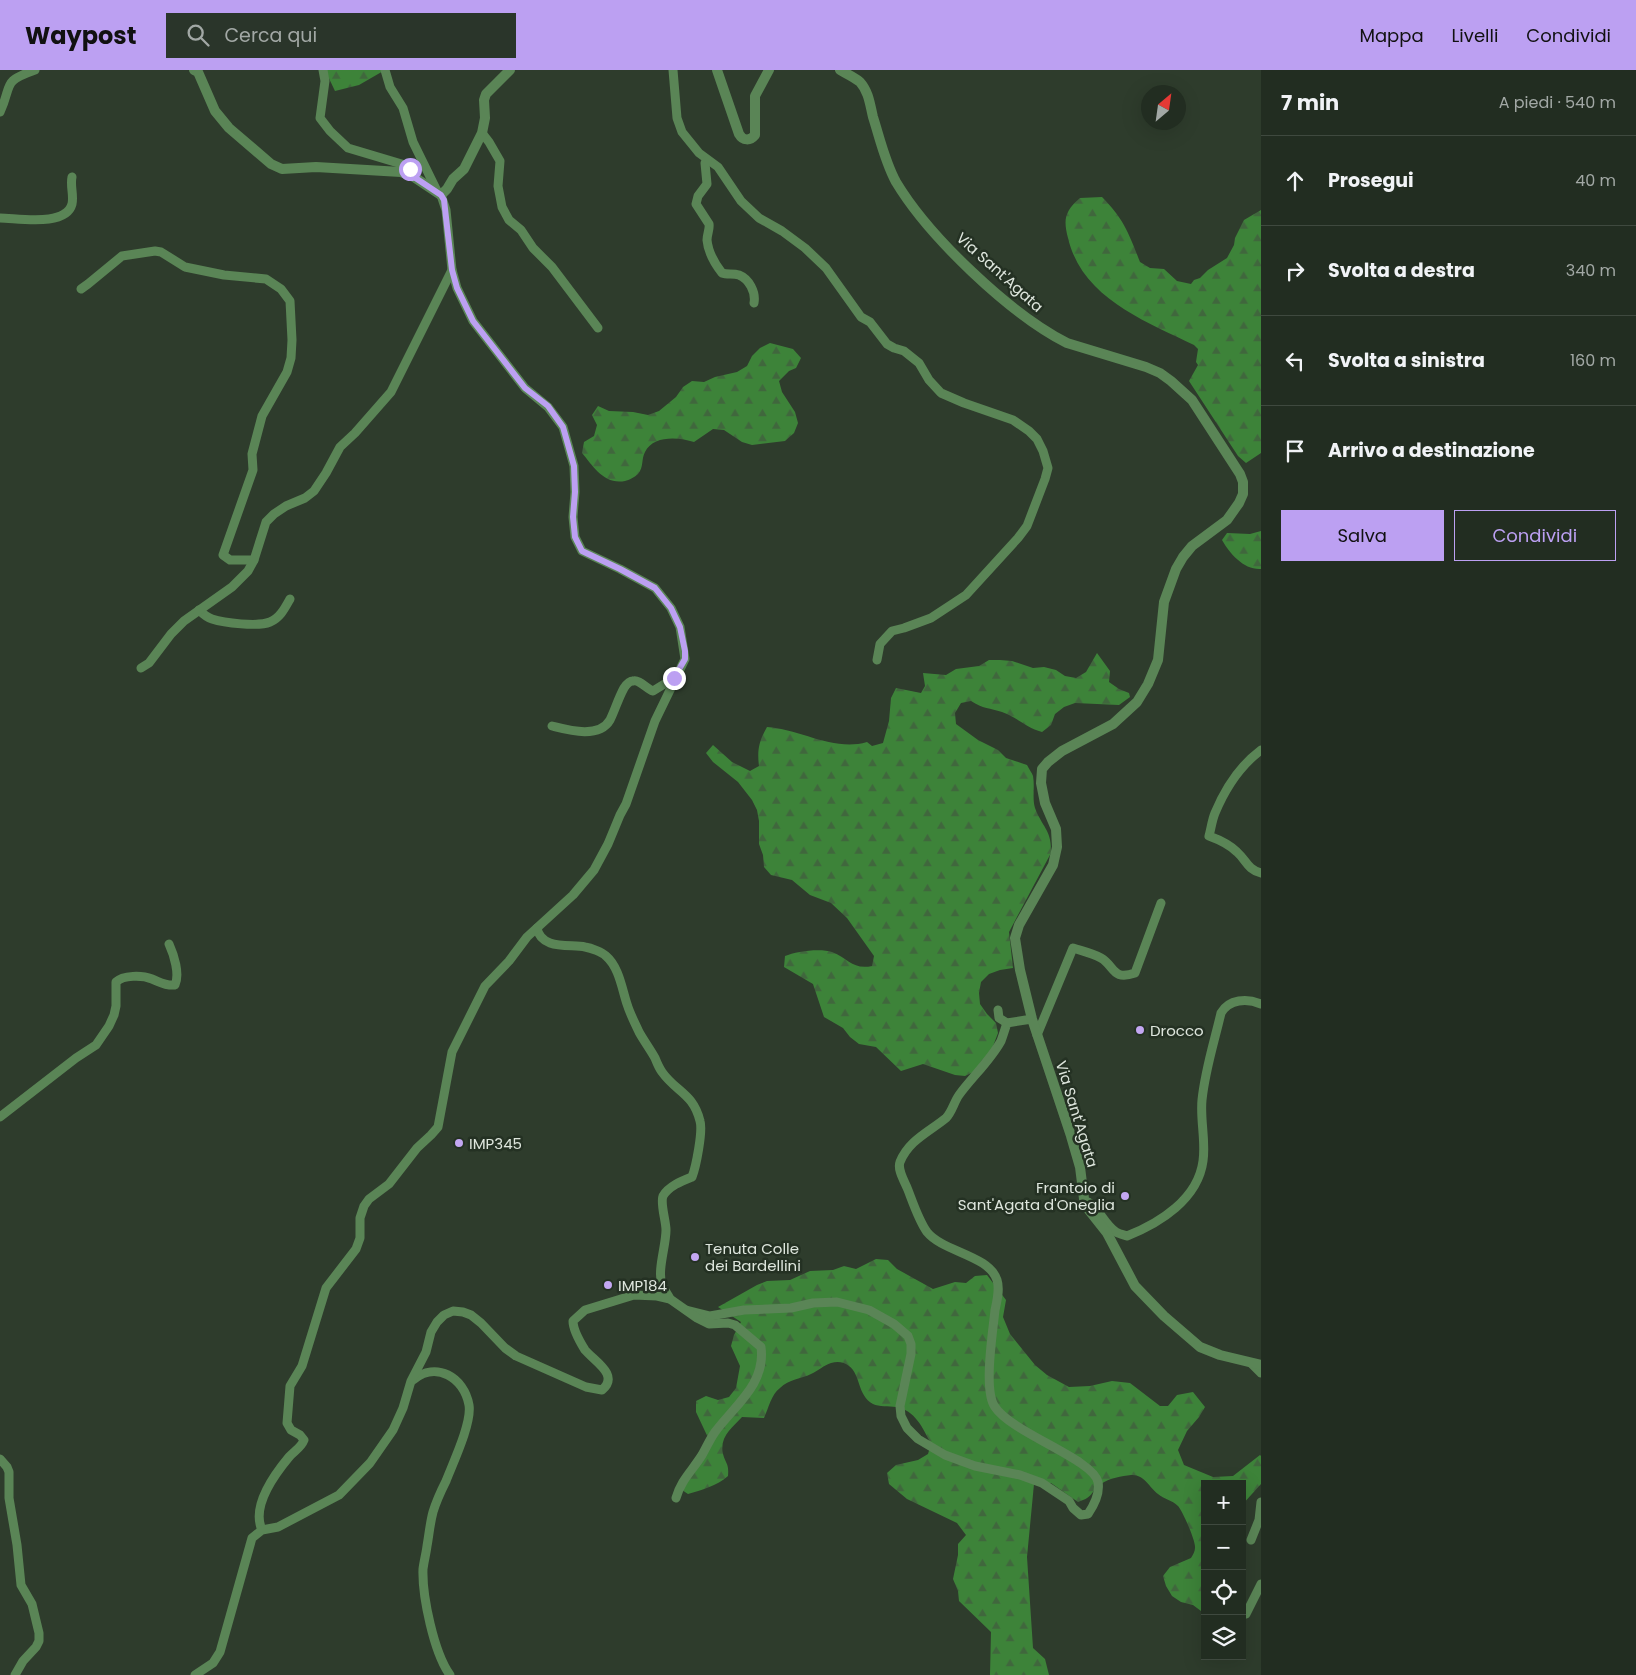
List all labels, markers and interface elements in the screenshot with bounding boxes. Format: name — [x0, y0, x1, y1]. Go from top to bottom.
search box — [166, 13, 516, 58]
text: Waypost — [25, 19, 136, 52]
icon: search — [184, 21, 212, 49]
text: Cerca qui — [224, 22, 317, 49]
text: Mappa — [1359, 23, 1424, 48]
text: Livelli — [1452, 23, 1498, 48]
text: Condividi — [1526, 23, 1611, 48]
north arrow — [1141, 85, 1186, 130]
text: 7 min — [1281, 88, 1339, 117]
text: A piedi · 540 m — [1499, 91, 1616, 114]
route start — [399, 158, 422, 181]
icon: ahead — [1281, 167, 1309, 195]
text: Prosegui — [1328, 167, 1414, 194]
text: 40 m — [1575, 169, 1616, 192]
street label: Via Sant'Agata — [952, 227, 1048, 317]
icon: right — [1281, 257, 1309, 285]
text: Svolta a destra — [1328, 257, 1475, 284]
text: 340 m — [1566, 259, 1616, 282]
icon: left — [1281, 347, 1309, 375]
text: Svolta a sinistra — [1328, 347, 1485, 374]
text: 160 m — [1570, 349, 1616, 372]
icon: arrive — [1281, 437, 1309, 465]
text: Arrivo a destinazione — [1328, 437, 1535, 464]
button: Salva — [1281, 510, 1444, 561]
button: Condividi — [1454, 510, 1616, 561]
route end — [663, 667, 686, 690]
place label: Drocco — [1150, 1020, 1204, 1041]
marker: Drocco — [1134, 1024, 1146, 1036]
street label: Via Sant'Agata — [1051, 1058, 1103, 1170]
place label: IMP345 — [469, 1133, 522, 1154]
marker: IMP345 — [453, 1137, 465, 1149]
place label: Frantoio di Sant'Agata d'Oneglia — [958, 1177, 1115, 1215]
marker: Frantoio di Sant'Agata d'Oneglia — [1119, 1190, 1131, 1202]
place label: Tenuta Colle dei Bardellini — [705, 1238, 801, 1276]
marker: Tenuta Colle dei Bardellini — [689, 1251, 701, 1263]
place label: IMP184 — [618, 1275, 667, 1296]
marker: IMP184 — [602, 1279, 614, 1291]
map controls — [1201, 1480, 1246, 1660]
button: + — [1201, 1480, 1246, 1525]
button: − — [1201, 1525, 1246, 1570]
button: locate — [1201, 1570, 1246, 1615]
button: layers — [1201, 1615, 1246, 1660]

